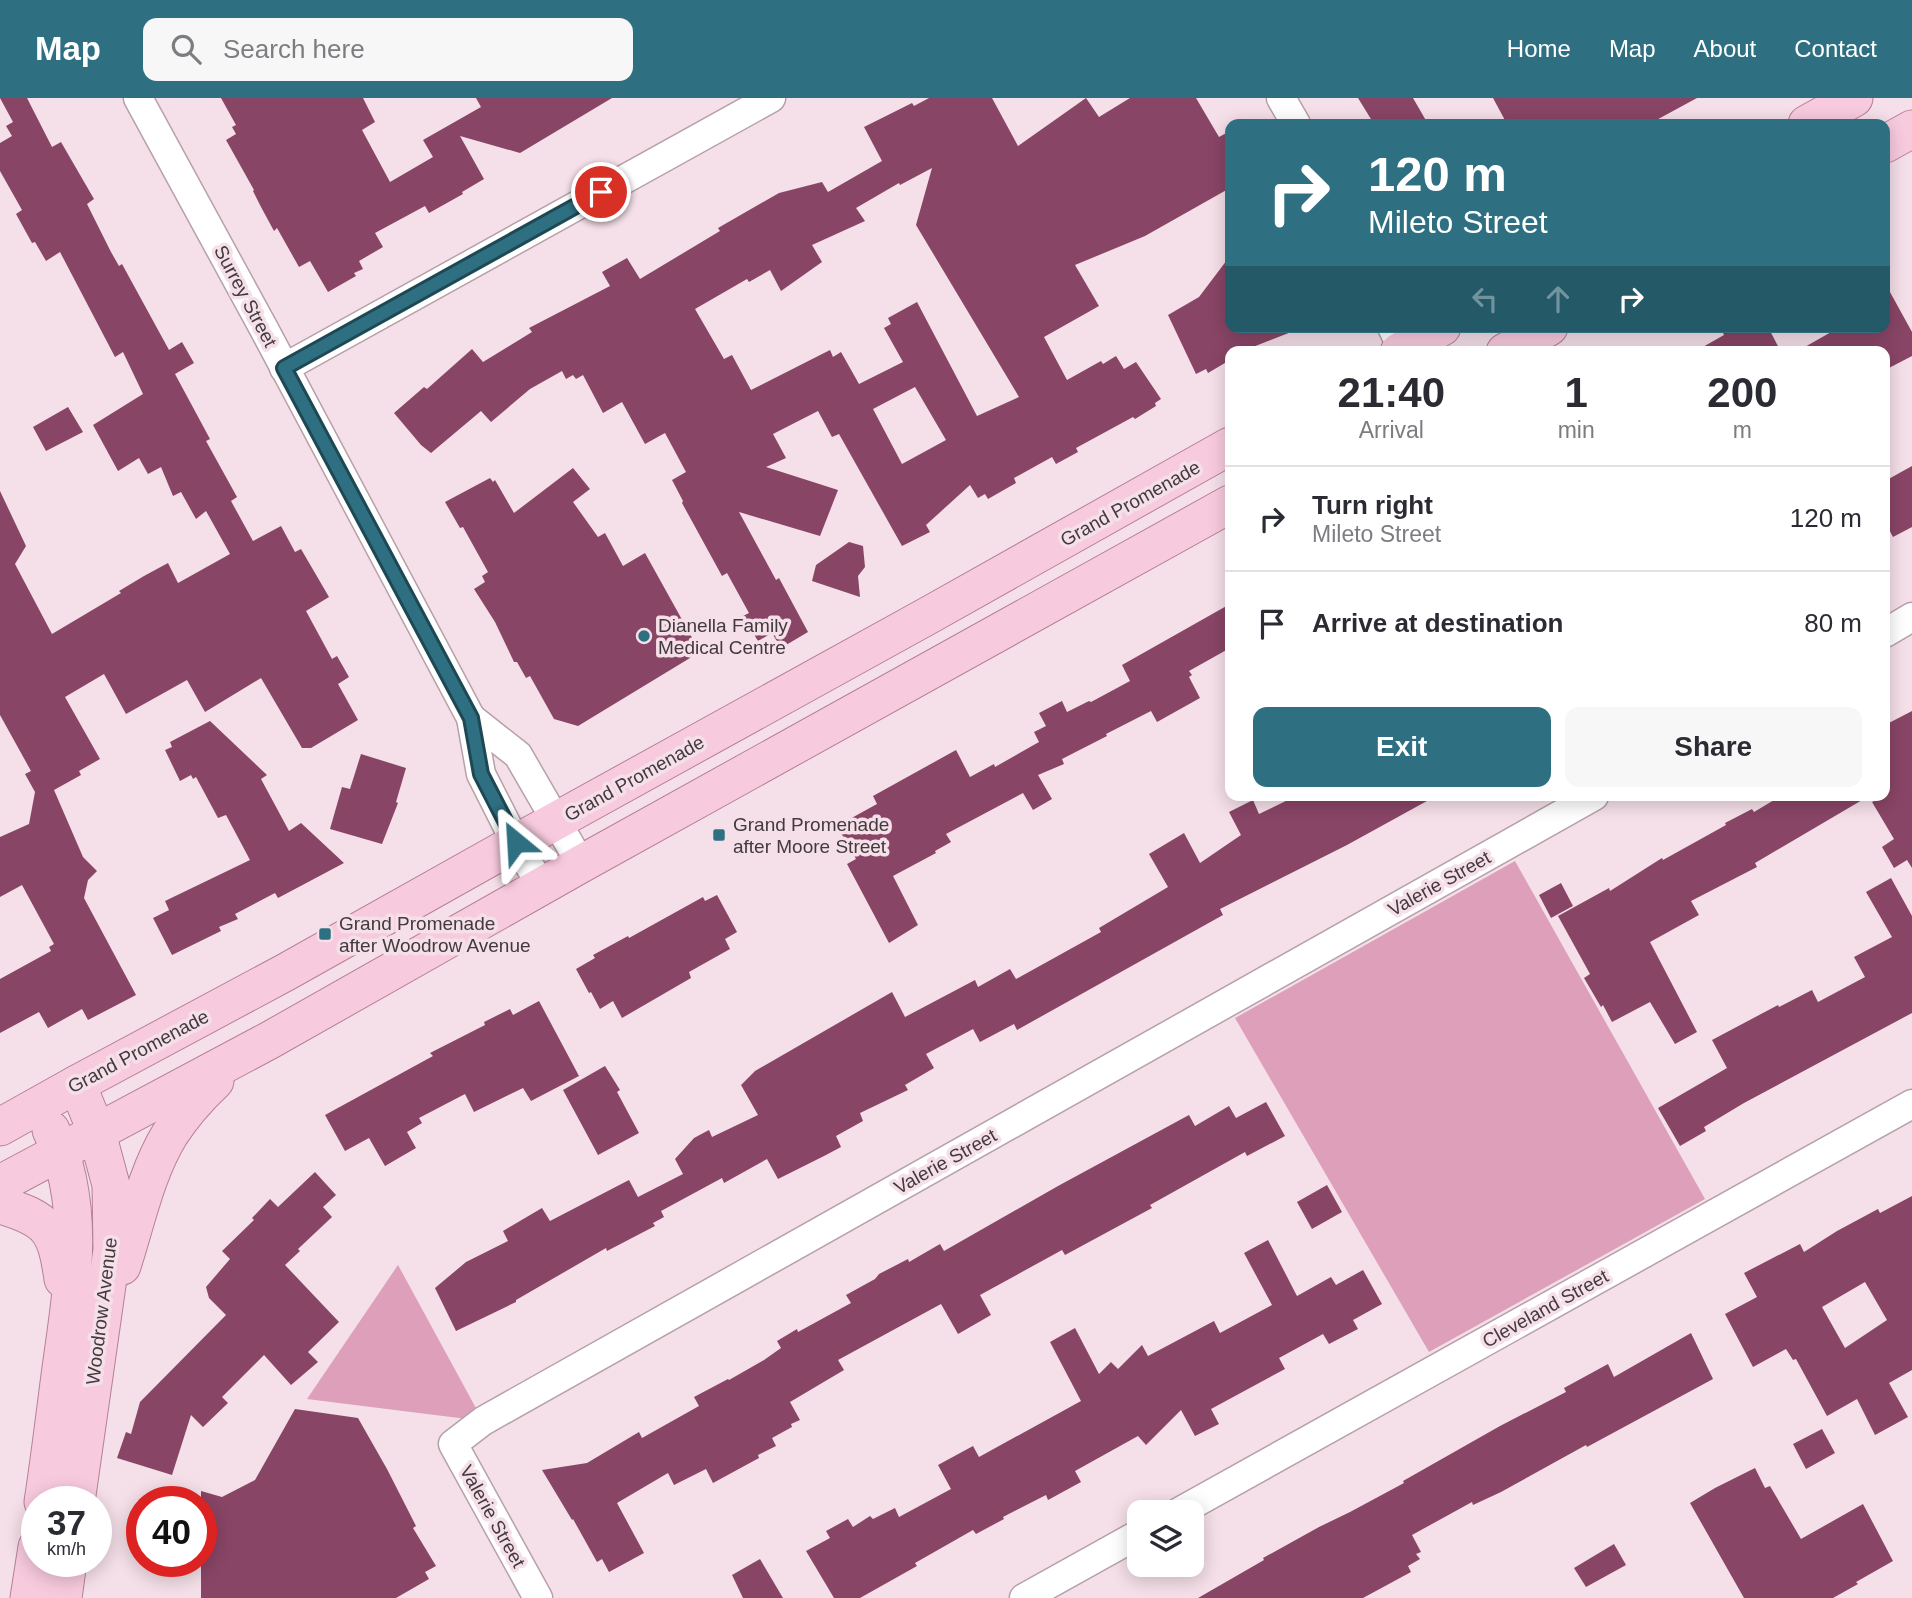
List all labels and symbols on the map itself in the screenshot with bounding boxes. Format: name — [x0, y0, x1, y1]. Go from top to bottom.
pin — [571, 162, 631, 222]
street label: Surrey Street — [210, 242, 281, 351]
street label: Grand Promenade — [1057, 456, 1204, 551]
place label: Dianella Family Medical Centre — [658, 615, 788, 658]
marker: Dianella Family Medical Centre — [636, 628, 652, 644]
street label: Grand Promenade — [561, 731, 708, 826]
position arrow — [479, 805, 553, 879]
place label: Grand Promenade after Moore Street — [733, 814, 889, 857]
marker: Grand Promenade after Moore Street — [711, 827, 727, 843]
street label: Valerie Street — [1384, 846, 1495, 920]
place label: Grand Promenade after Woodrow Avenue — [339, 913, 531, 956]
marker: Grand Promenade after Woodrow Avenue — [317, 926, 333, 942]
street label: Grand Promenade — [64, 1005, 212, 1097]
street label: Valerie Street — [890, 1124, 1001, 1198]
street label: Woodrow Avenue — [82, 1236, 121, 1386]
street label: Cleveland Street — [1479, 1265, 1612, 1352]
street label: Valerie Street — [456, 1461, 530, 1572]
speed limit sign: 40 — [126, 1486, 217, 1577]

